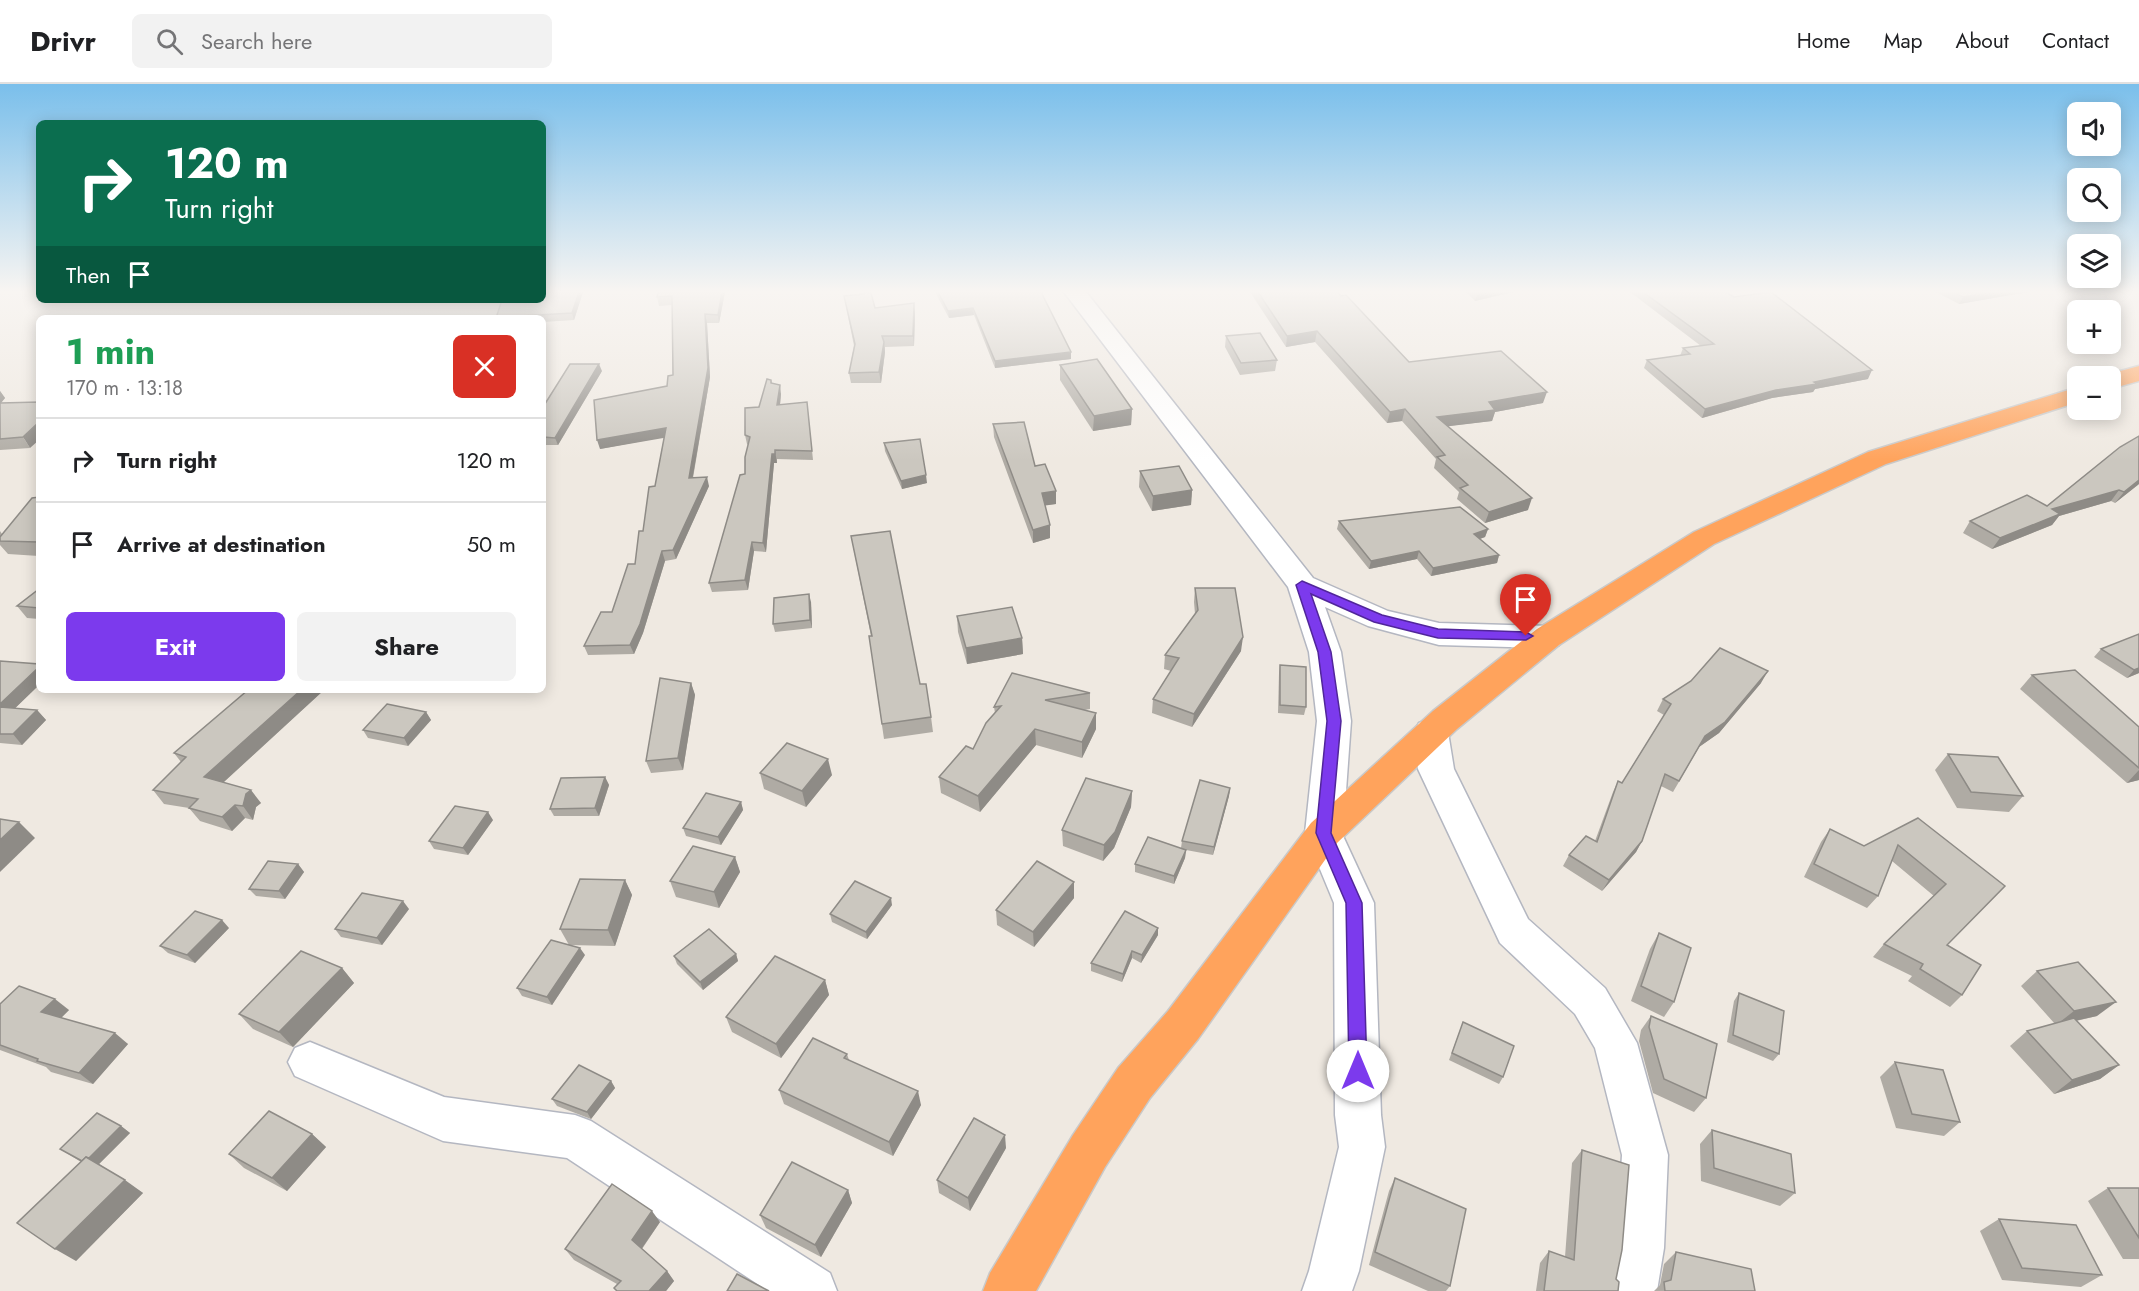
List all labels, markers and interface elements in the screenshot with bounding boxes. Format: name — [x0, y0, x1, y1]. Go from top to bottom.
search box — [132, 14, 552, 68]
text: Drivr — [30, 21, 96, 62]
icon: search — [153, 25, 186, 58]
text: Search here — [201, 25, 312, 57]
text: Home — [1797, 26, 1850, 56]
text: Map — [1883, 26, 1923, 56]
text: About — [1956, 26, 2009, 56]
text: Contact — [2042, 26, 2109, 56]
map controls — [2067, 102, 2121, 420]
button: sound — [2067, 102, 2121, 156]
text: 120 m — [165, 133, 289, 194]
icon: right — [66, 144, 144, 222]
button: search — [2067, 168, 2121, 222]
text: Turn right — [165, 189, 273, 228]
button: layers — [2067, 234, 2121, 288]
icon: arrive — [123, 258, 156, 291]
text: Then — [66, 259, 111, 291]
button: + — [2067, 300, 2121, 354]
text: 1 min — [66, 325, 155, 377]
button: close — [453, 335, 516, 398]
button: − — [2067, 366, 2121, 420]
text: 170 m · 13:18 — [66, 374, 183, 403]
icon: right — [66, 444, 99, 477]
text: Turn right — [117, 444, 217, 476]
text: 120 m — [457, 444, 516, 476]
icon: arrive — [66, 528, 99, 561]
text: Arrive at destination — [117, 528, 326, 560]
text: 50 m — [467, 528, 516, 560]
pin — [1500, 574, 1551, 636]
icon: arrive — [1509, 583, 1542, 616]
button: Exit — [66, 612, 285, 681]
button: Share — [297, 612, 516, 681]
position arrow — [1326, 1039, 1390, 1103]

